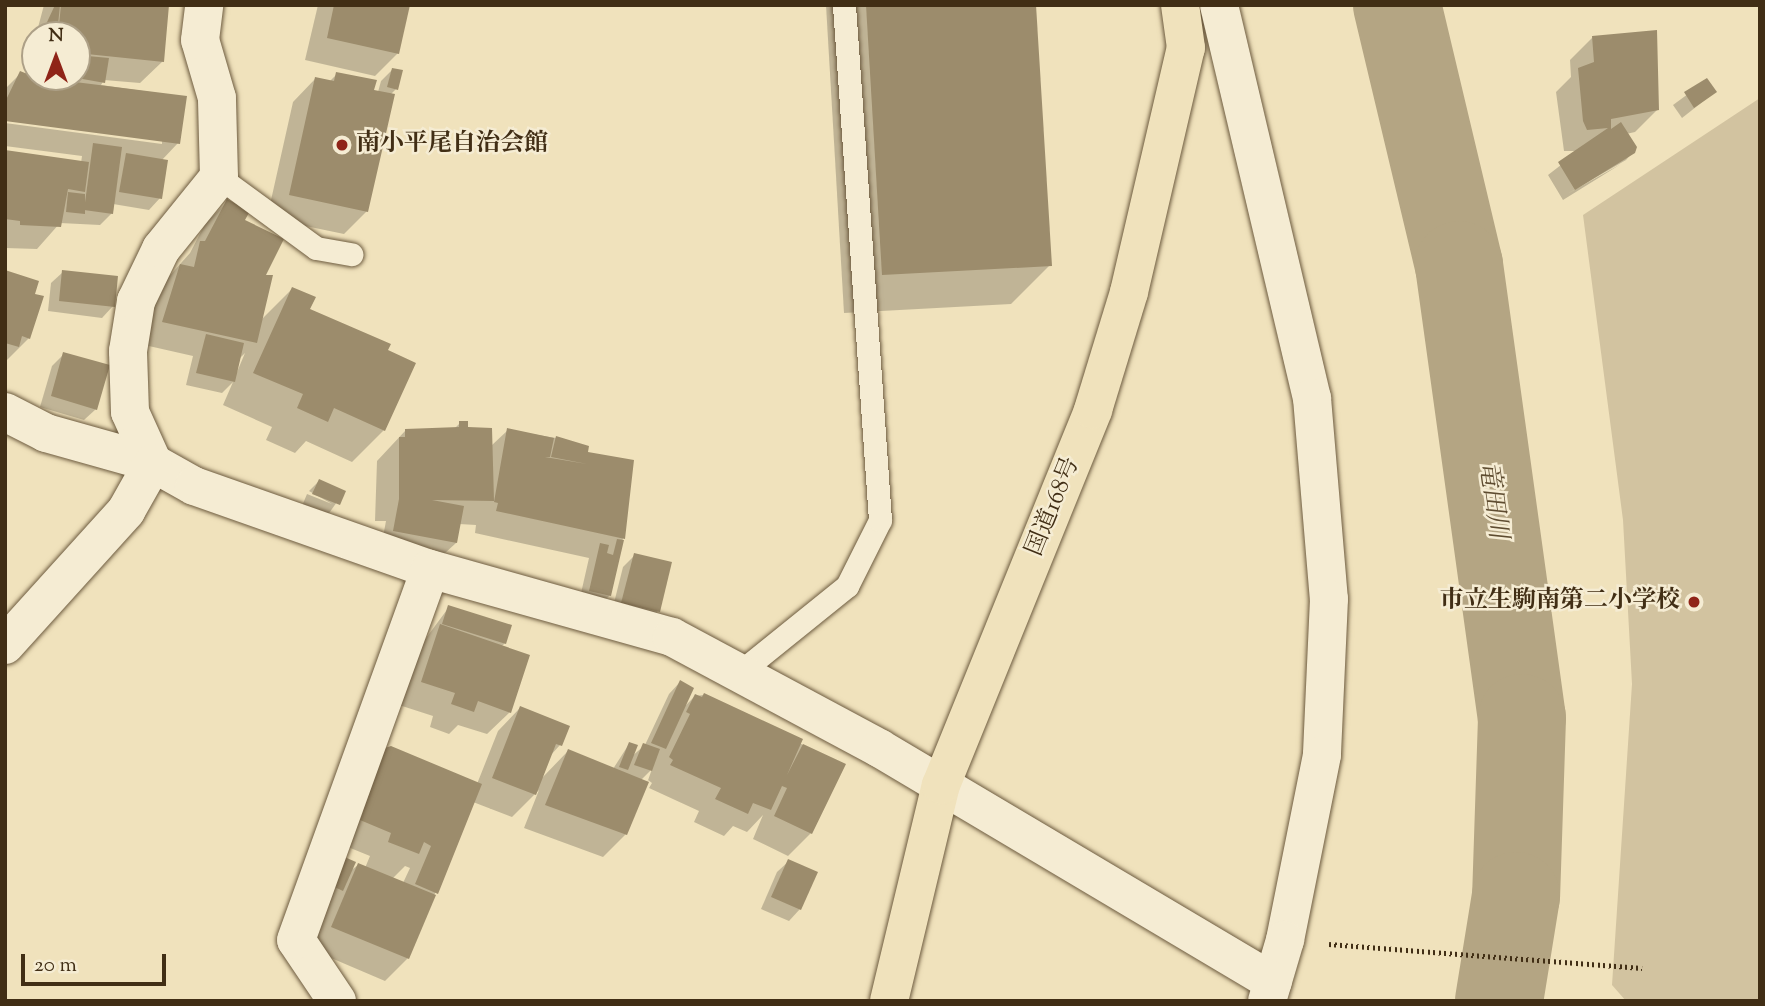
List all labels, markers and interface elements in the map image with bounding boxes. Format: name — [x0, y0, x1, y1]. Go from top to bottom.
north arrow — [21, 21, 91, 91]
text: N — [48, 23, 64, 50]
place label: 南小平尾自治会館 — [356, 131, 548, 159]
marker: 南小平尾自治会館 — [334, 137, 350, 153]
street label: 国道168号 — [1021, 453, 1087, 561]
water label: 竜田川 — [1471, 459, 1513, 541]
place label: 市立生駒南第二小学校 — [1440, 588, 1680, 616]
marker: 市立生駒南第二小学校 — [1686, 594, 1702, 610]
scale bar — [24, 940, 170, 984]
text: 20 m — [34, 951, 77, 981]

